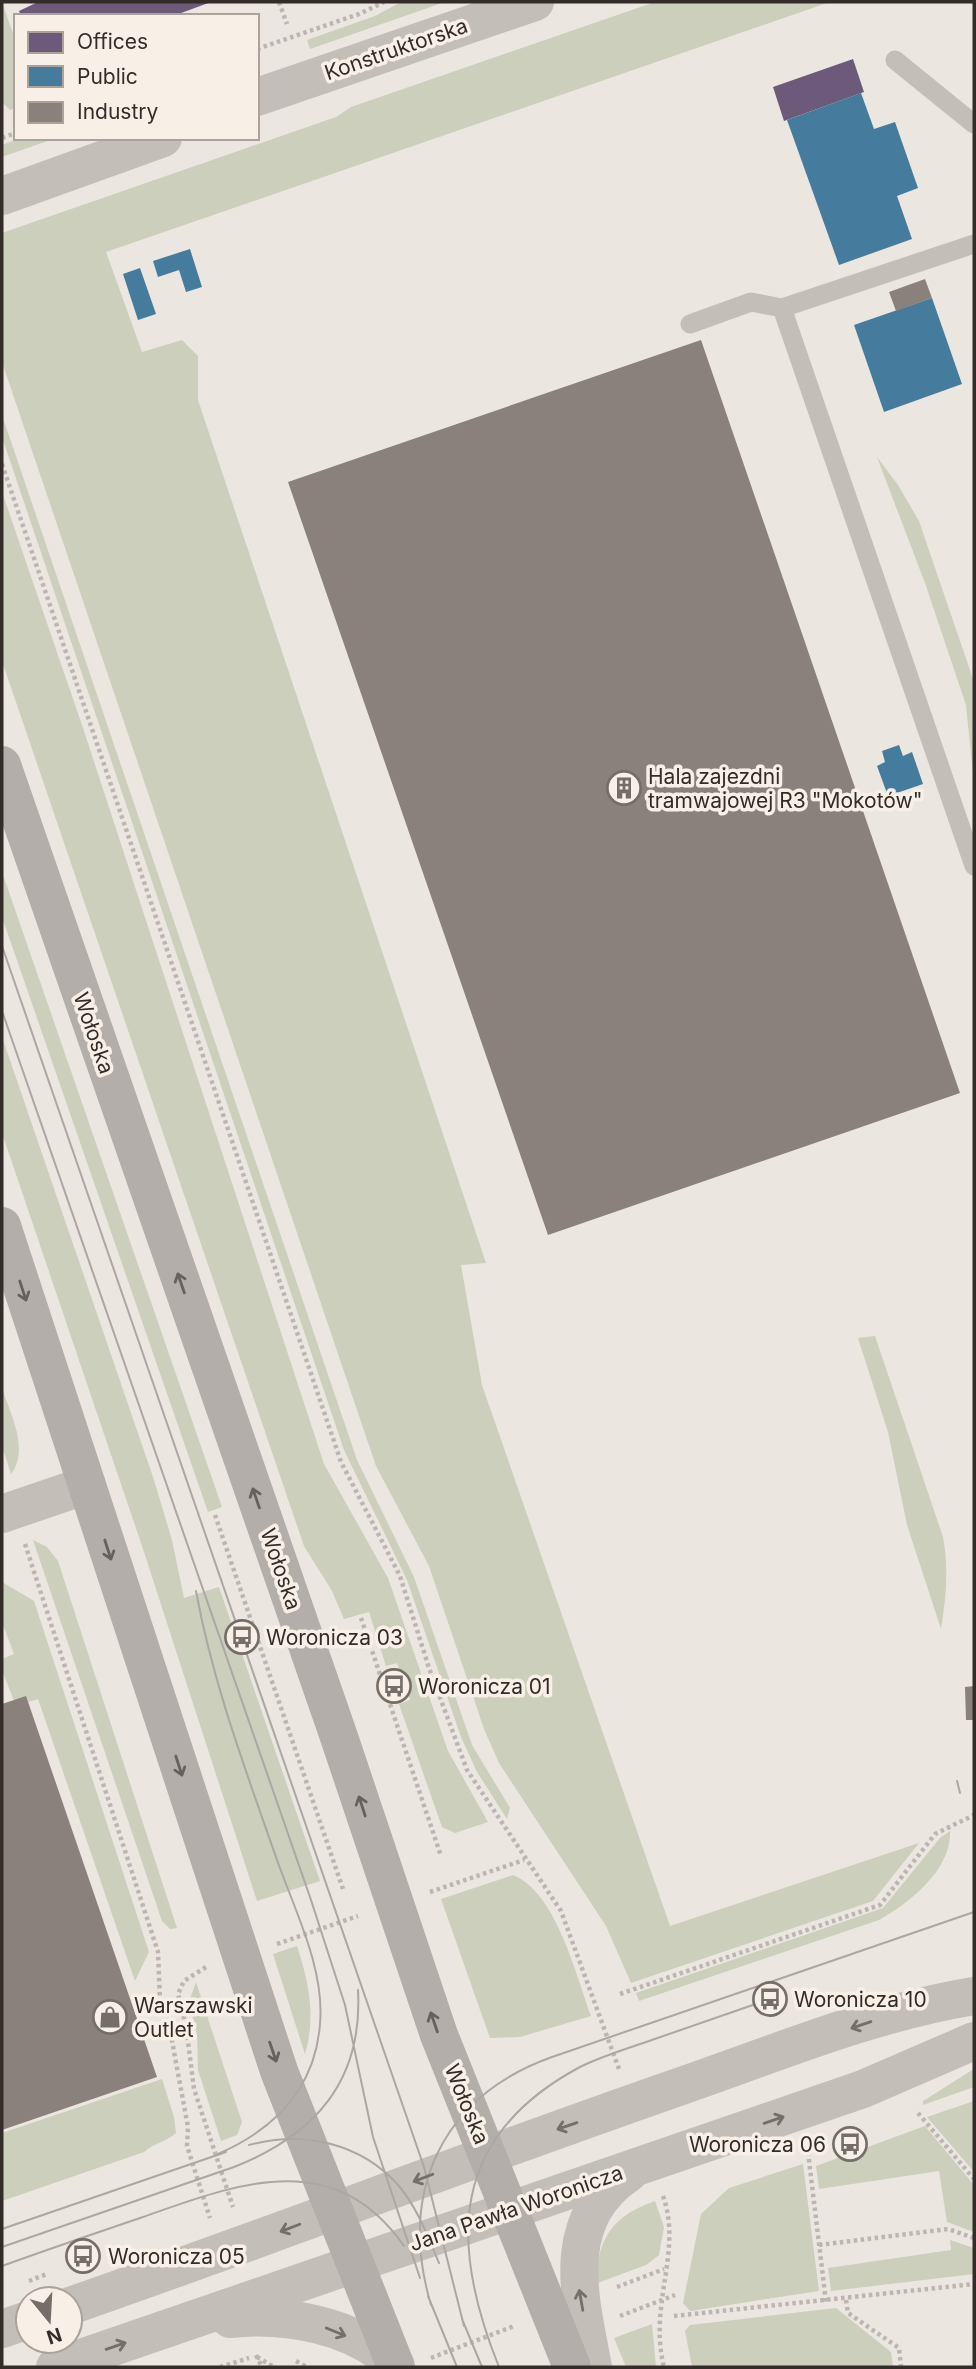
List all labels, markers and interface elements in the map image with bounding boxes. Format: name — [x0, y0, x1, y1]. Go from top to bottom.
street label: Konstruktorska — [321, 13, 471, 85]
legend — [14, 14, 259, 140]
text: Offices — [77, 29, 148, 54]
text: Public — [77, 64, 138, 89]
text: Industry — [77, 99, 159, 124]
place label: Hala zajezdni tramwajowej R3 "Mokotów" — [648, 764, 923, 813]
building icon: Hala zajezdni tramwajowej R3 "Mokotów" — [605, 769, 643, 807]
street label: Wołoska — [68, 989, 120, 1077]
one-way arrow — [174, 1273, 186, 1295]
one-way arrow — [18, 1279, 30, 1301]
one-way arrow — [249, 1488, 261, 1510]
street label: Wołoska — [255, 1525, 307, 1613]
one-way arrow — [103, 1538, 116, 1560]
bus stop icon: Woronicza 03 — [223, 1618, 261, 1656]
place label: Woronicza 03 — [266, 1625, 403, 1650]
bus stop icon: Woronicza 01 — [375, 1667, 413, 1705]
place label: Woronicza 01 — [418, 1674, 551, 1699]
one-way arrow — [173, 1755, 186, 1777]
one-way arrow — [354, 1796, 367, 1818]
bus stop icon: Woronicza 10 — [751, 1980, 789, 2018]
place label: Woronicza 10 — [794, 1987, 927, 2012]
place label: Warszawski Outlet — [134, 1993, 253, 2042]
shop icon: Warszawski Outlet — [91, 1998, 129, 2036]
one-way arrow — [427, 2011, 439, 2033]
one-way arrow — [850, 2019, 872, 2032]
one-way arrow — [267, 2041, 280, 2063]
street label: Wołoska — [440, 2060, 494, 2148]
one-way arrow — [762, 2113, 784, 2125]
one-way arrow — [556, 2121, 578, 2133]
bus stop icon: Woronicza 06 — [831, 2125, 869, 2163]
place label: Woronicza 06 — [689, 2132, 826, 2157]
street label: Jana Pawła Woronicza — [406, 2160, 626, 2256]
one-way arrow — [412, 2172, 434, 2185]
one-way arrow — [280, 2223, 302, 2235]
bus stop icon: Woronicza 05 — [64, 2237, 102, 2275]
place label: Woronicza 05 — [108, 2244, 245, 2269]
north arrow — [14, 2285, 84, 2355]
one-way arrow — [574, 2289, 587, 2312]
text: N — [44, 2323, 65, 2349]
one-way arrow — [325, 2326, 346, 2339]
one-way arrow — [104, 2339, 126, 2351]

